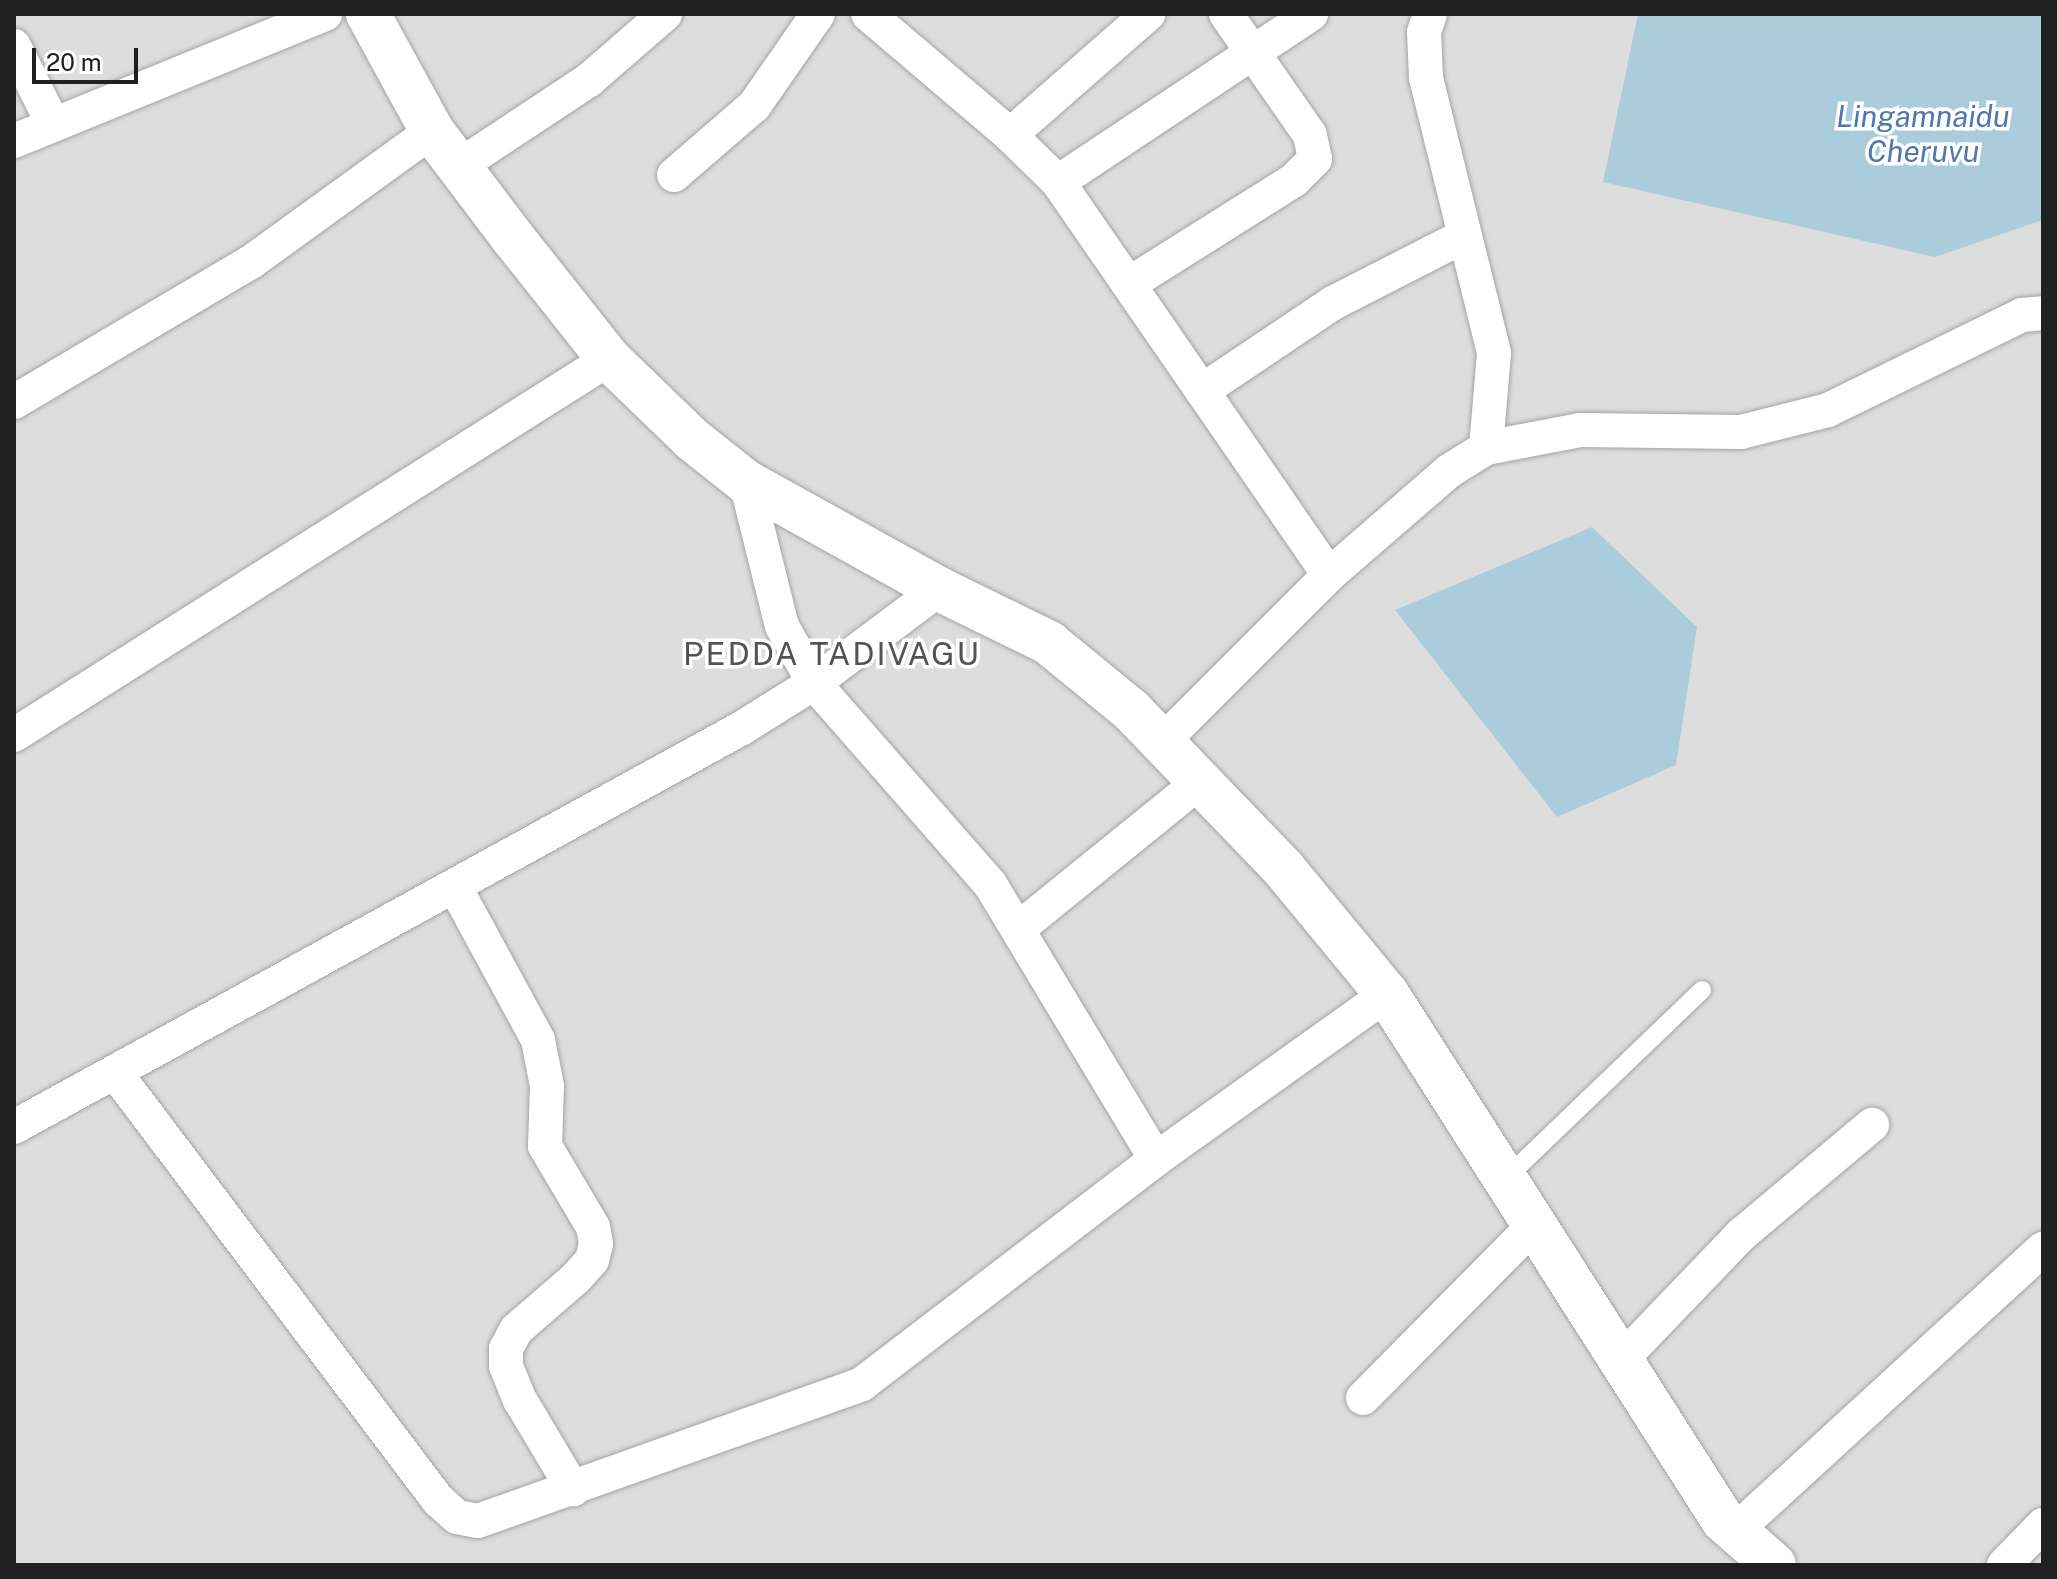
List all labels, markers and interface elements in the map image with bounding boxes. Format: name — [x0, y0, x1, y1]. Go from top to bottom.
scale bar — [36, 32, 142, 82]
text: 20 m — [46, 48, 102, 76]
water label: Lingamnaidu Cheruvu — [1836, 98, 2010, 168]
district label: PEDDA TADIVAGU — [683, 635, 981, 673]

